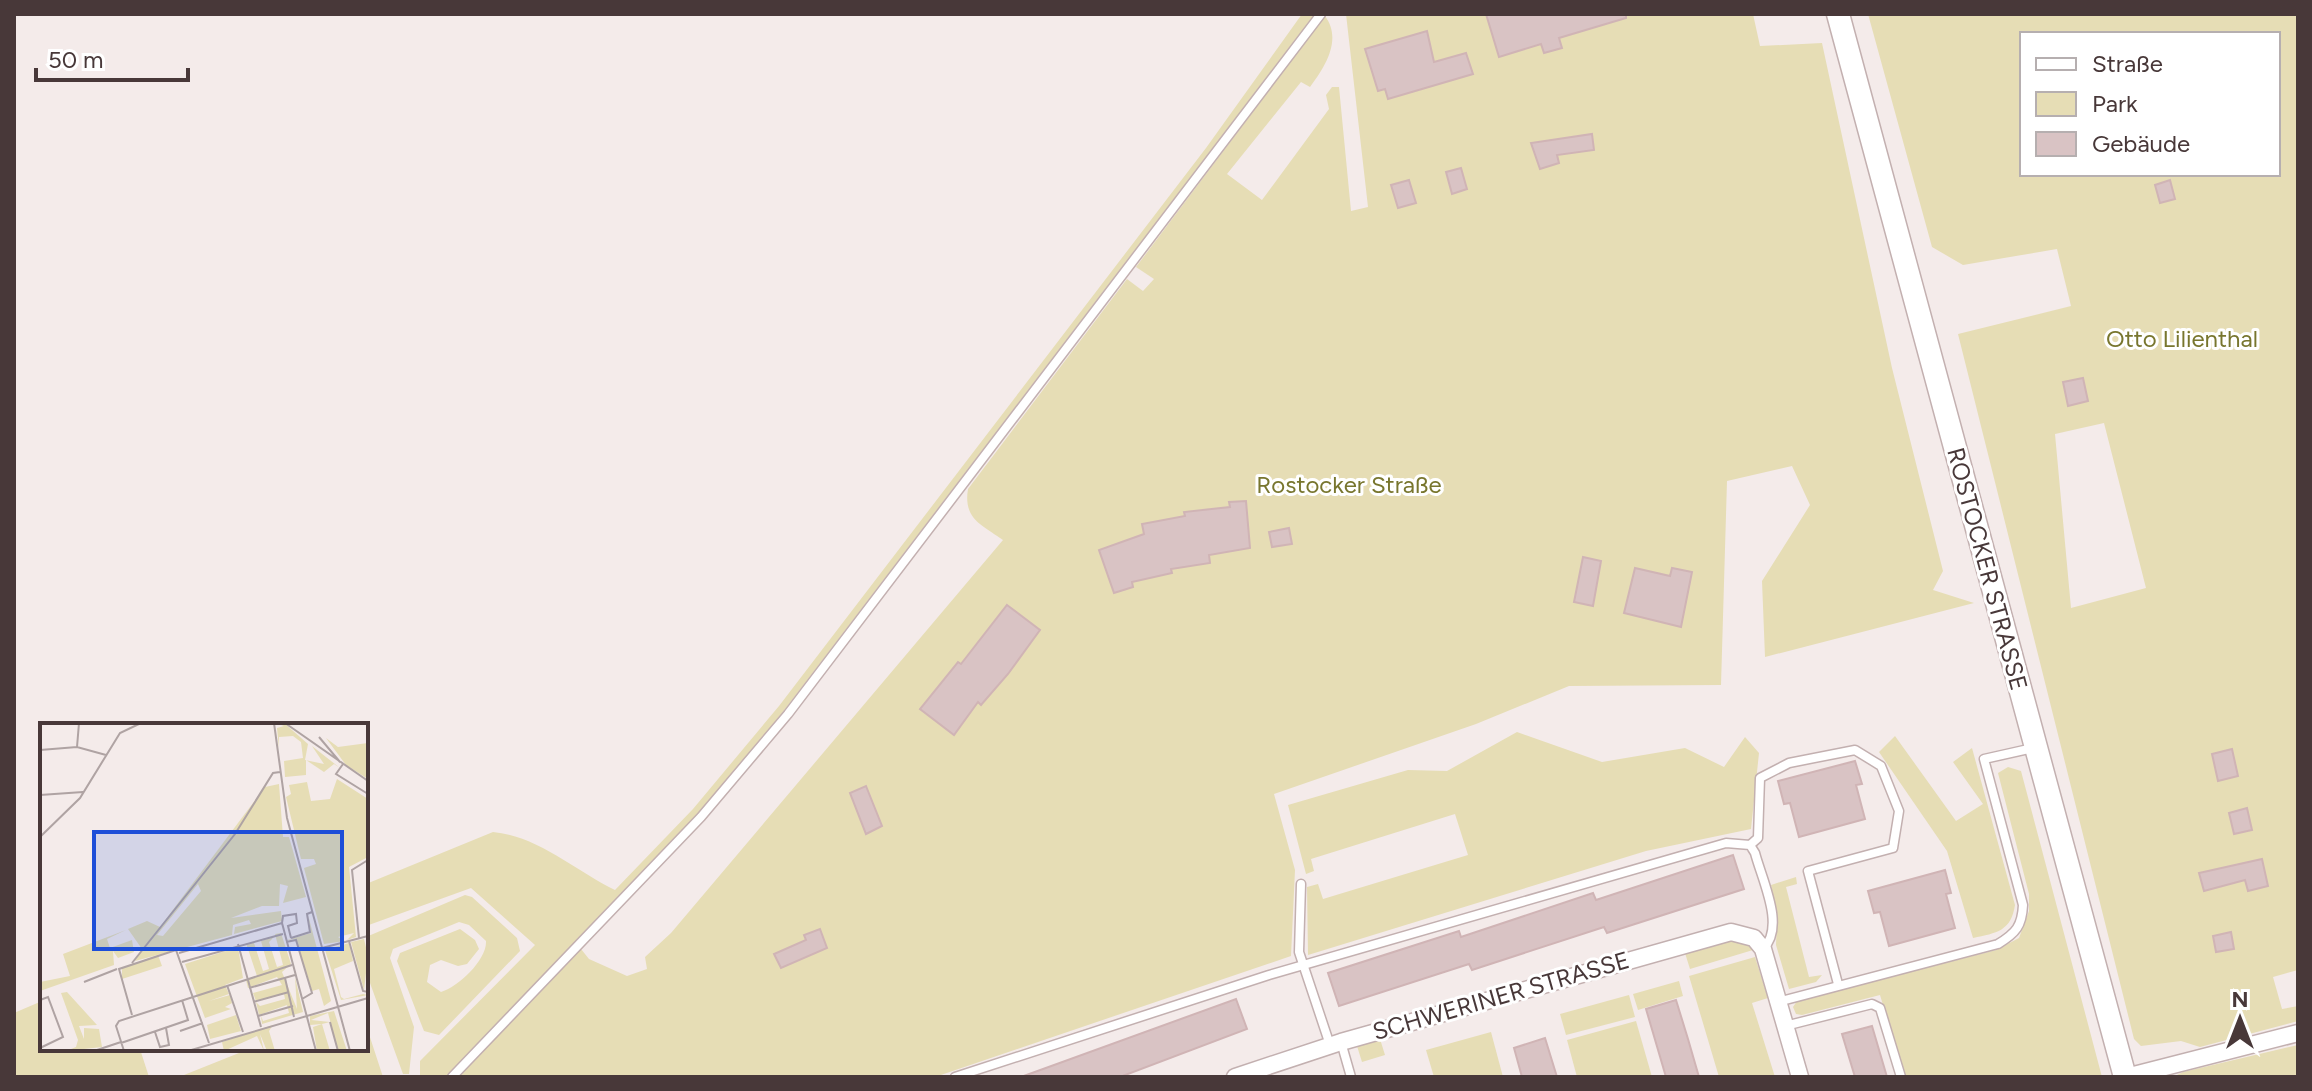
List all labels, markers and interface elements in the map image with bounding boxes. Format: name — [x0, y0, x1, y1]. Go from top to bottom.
scale bar — [36, 32, 188, 82]
legend — [2020, 32, 2280, 176]
text: 50 m — [48, 45, 104, 74]
text: Straße — [2092, 49, 2163, 78]
text: Park — [2092, 89, 2138, 118]
text: Gebäude — [2092, 129, 2190, 158]
park label: Otto Lilienthal — [2106, 324, 2258, 353]
street label: ROSTOCKER STRASSE — [1941, 444, 2034, 694]
park label: Rostocker Straße — [1256, 470, 1442, 499]
inset map — [40, 723, 368, 1051]
street label: SCHWERINER STRASSE — [1369, 945, 1632, 1046]
north arrow — [2200, 979, 2280, 1059]
text: N — [2231, 986, 2249, 1013]

